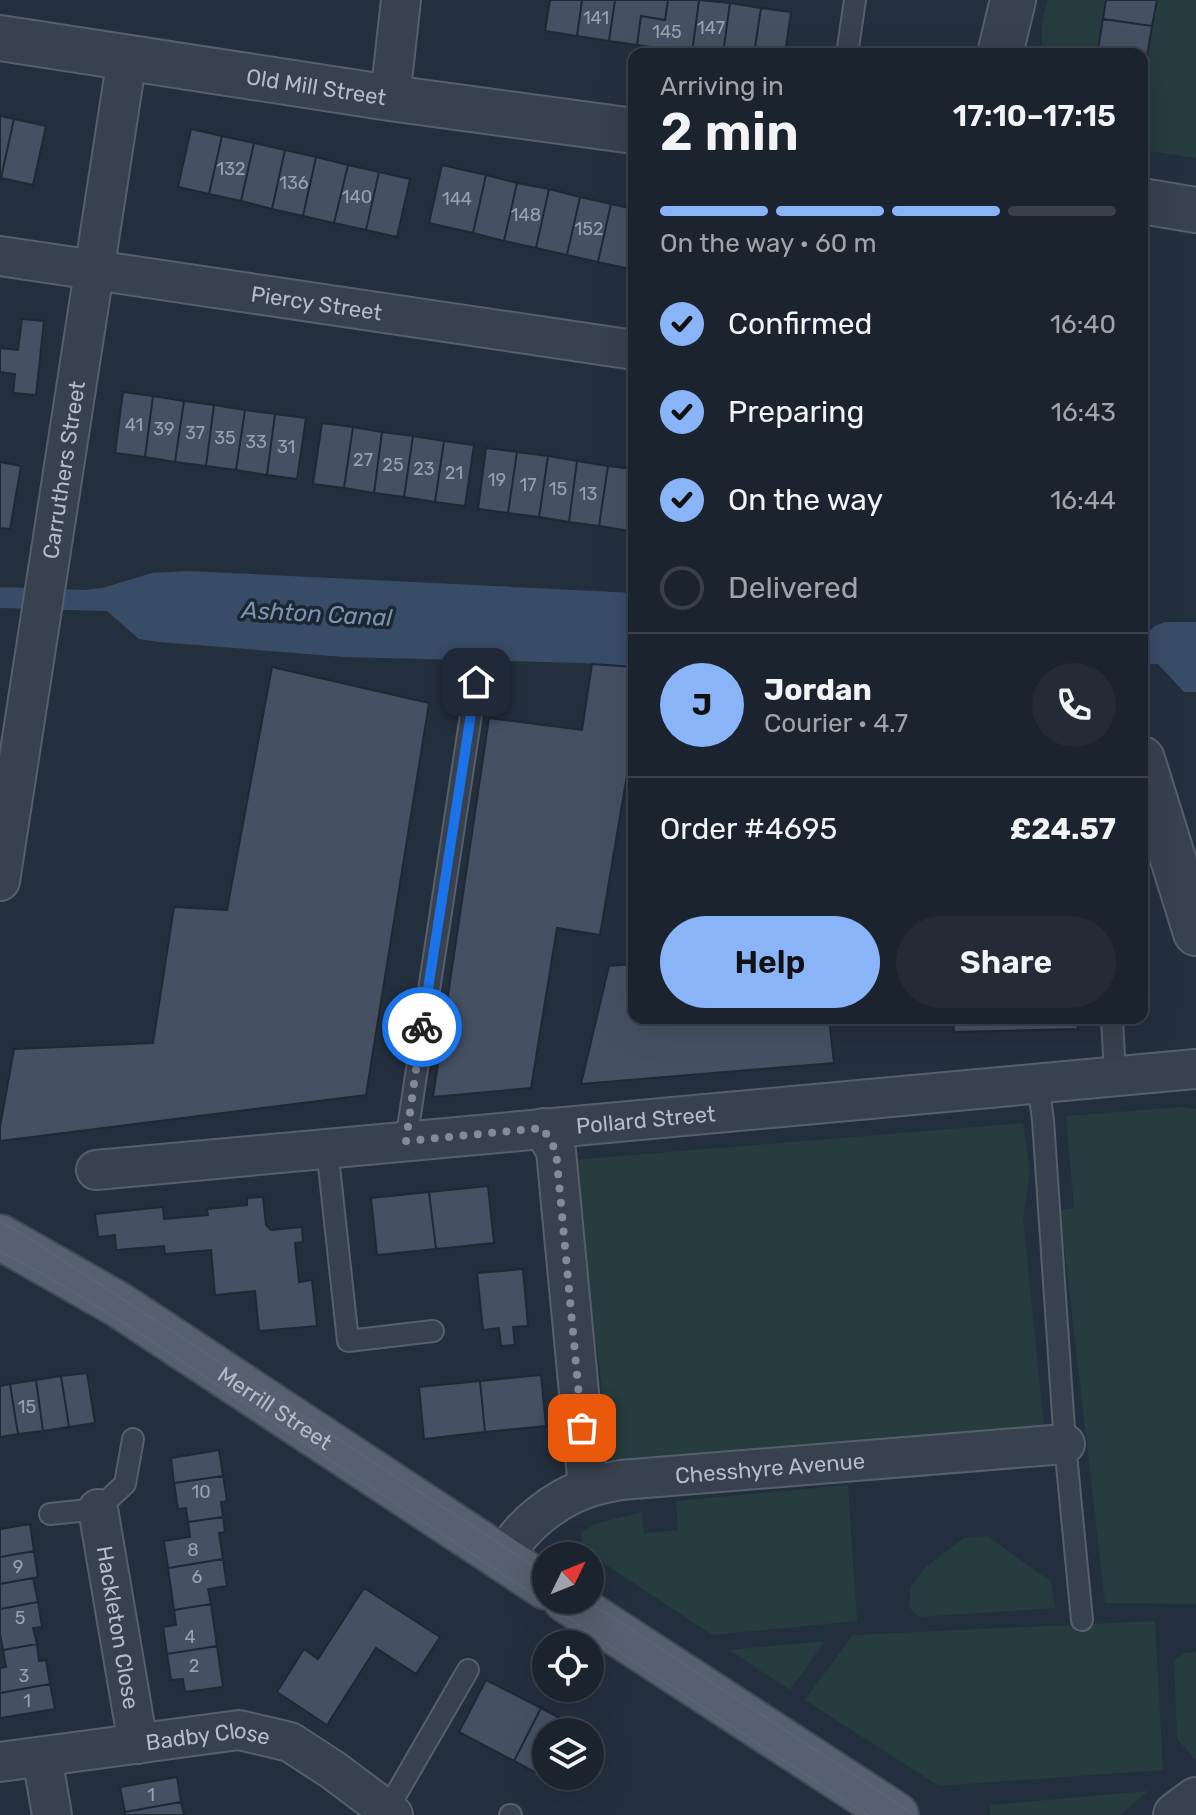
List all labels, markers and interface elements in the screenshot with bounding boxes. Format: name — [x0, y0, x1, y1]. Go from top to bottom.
house number: 141 — [583, 7, 609, 29]
house number: 147 — [697, 17, 725, 39]
house number: 145 — [652, 21, 682, 43]
street label: Old Mill Street — [244, 63, 389, 111]
text: Arriving in — [660, 71, 784, 102]
text: 17:10–17:15 — [953, 98, 1116, 134]
text: 2 min — [660, 101, 799, 163]
house number: 132 — [216, 158, 246, 180]
house number: 136 — [279, 172, 309, 194]
house number: 140 — [342, 186, 372, 208]
house number: 144 — [442, 188, 472, 210]
house number: 148 — [511, 204, 541, 226]
house number: 152 — [575, 218, 603, 240]
text: On the way · 60 m — [660, 228, 877, 259]
street label: Piercy Street — [249, 280, 384, 326]
icon: check — [660, 302, 704, 346]
text: Confirmed — [728, 306, 872, 342]
text: 16:40 — [1050, 309, 1116, 340]
street label: Carruthers Street — [36, 379, 91, 561]
icon: check — [660, 390, 704, 434]
text: Preparing — [728, 394, 864, 430]
text: 16:43 — [1051, 397, 1116, 428]
house number: 41 — [125, 414, 143, 436]
house number: 39 — [153, 418, 175, 440]
house number: 37 — [185, 422, 205, 444]
house number: 35 — [214, 427, 236, 449]
house number: 33 — [245, 431, 267, 453]
house number: 31 — [277, 436, 295, 458]
house number: 27 — [353, 449, 373, 471]
house number: 25 — [382, 454, 404, 476]
house number: 23 — [413, 458, 435, 480]
house number: 21 — [445, 462, 463, 484]
house number: 19 — [488, 469, 506, 491]
house number: 17 — [520, 474, 536, 496]
house number: 15 — [549, 478, 567, 500]
icon: check — [660, 478, 704, 522]
text: On the way — [728, 482, 883, 518]
house number: 13 — [579, 483, 597, 505]
text: 16:44 — [1050, 485, 1116, 516]
text: Delivered — [728, 570, 859, 606]
water label: Ashton Canal — [239, 596, 394, 632]
pin — [442, 648, 510, 716]
icon: home — [454, 660, 498, 704]
button: phone — [1032, 663, 1116, 747]
text: Jordan — [764, 672, 872, 708]
text: J — [692, 687, 712, 723]
text: Courier · 4.7 — [764, 708, 908, 739]
text: Order #4695 — [660, 811, 837, 847]
text: £24.57 — [1010, 811, 1116, 847]
button: Help — [660, 916, 880, 1008]
button: Share — [896, 916, 1116, 1008]
courier — [382, 987, 462, 1067]
icon: bike — [400, 1005, 444, 1049]
street label: Pollard Street — [575, 1100, 717, 1139]
street label: Merrill Street — [213, 1360, 338, 1456]
pin — [548, 1394, 616, 1462]
house number: 15 — [18, 1396, 36, 1418]
icon: bag — [560, 1406, 604, 1450]
street label: Chesshyre Avenue — [674, 1447, 866, 1489]
house number: 10 — [191, 1481, 211, 1503]
house number: 8 — [187, 1539, 199, 1561]
north arrow — [532, 1542, 604, 1614]
map controls — [532, 1542, 604, 1790]
street label: Hackleton Close — [91, 1544, 145, 1711]
house number: 9 — [13, 1556, 23, 1578]
house number: 6 — [192, 1566, 203, 1588]
house number: 5 — [15, 1607, 25, 1629]
house number: 4 — [184, 1626, 196, 1648]
button: locate — [532, 1630, 604, 1702]
house number: 2 — [189, 1655, 199, 1677]
house number: 3 — [19, 1665, 29, 1687]
house number: 1 — [23, 1690, 31, 1712]
street label: Badby Close — [144, 1716, 273, 1756]
button: layers — [532, 1718, 604, 1790]
house number: 1 — [147, 1784, 155, 1806]

